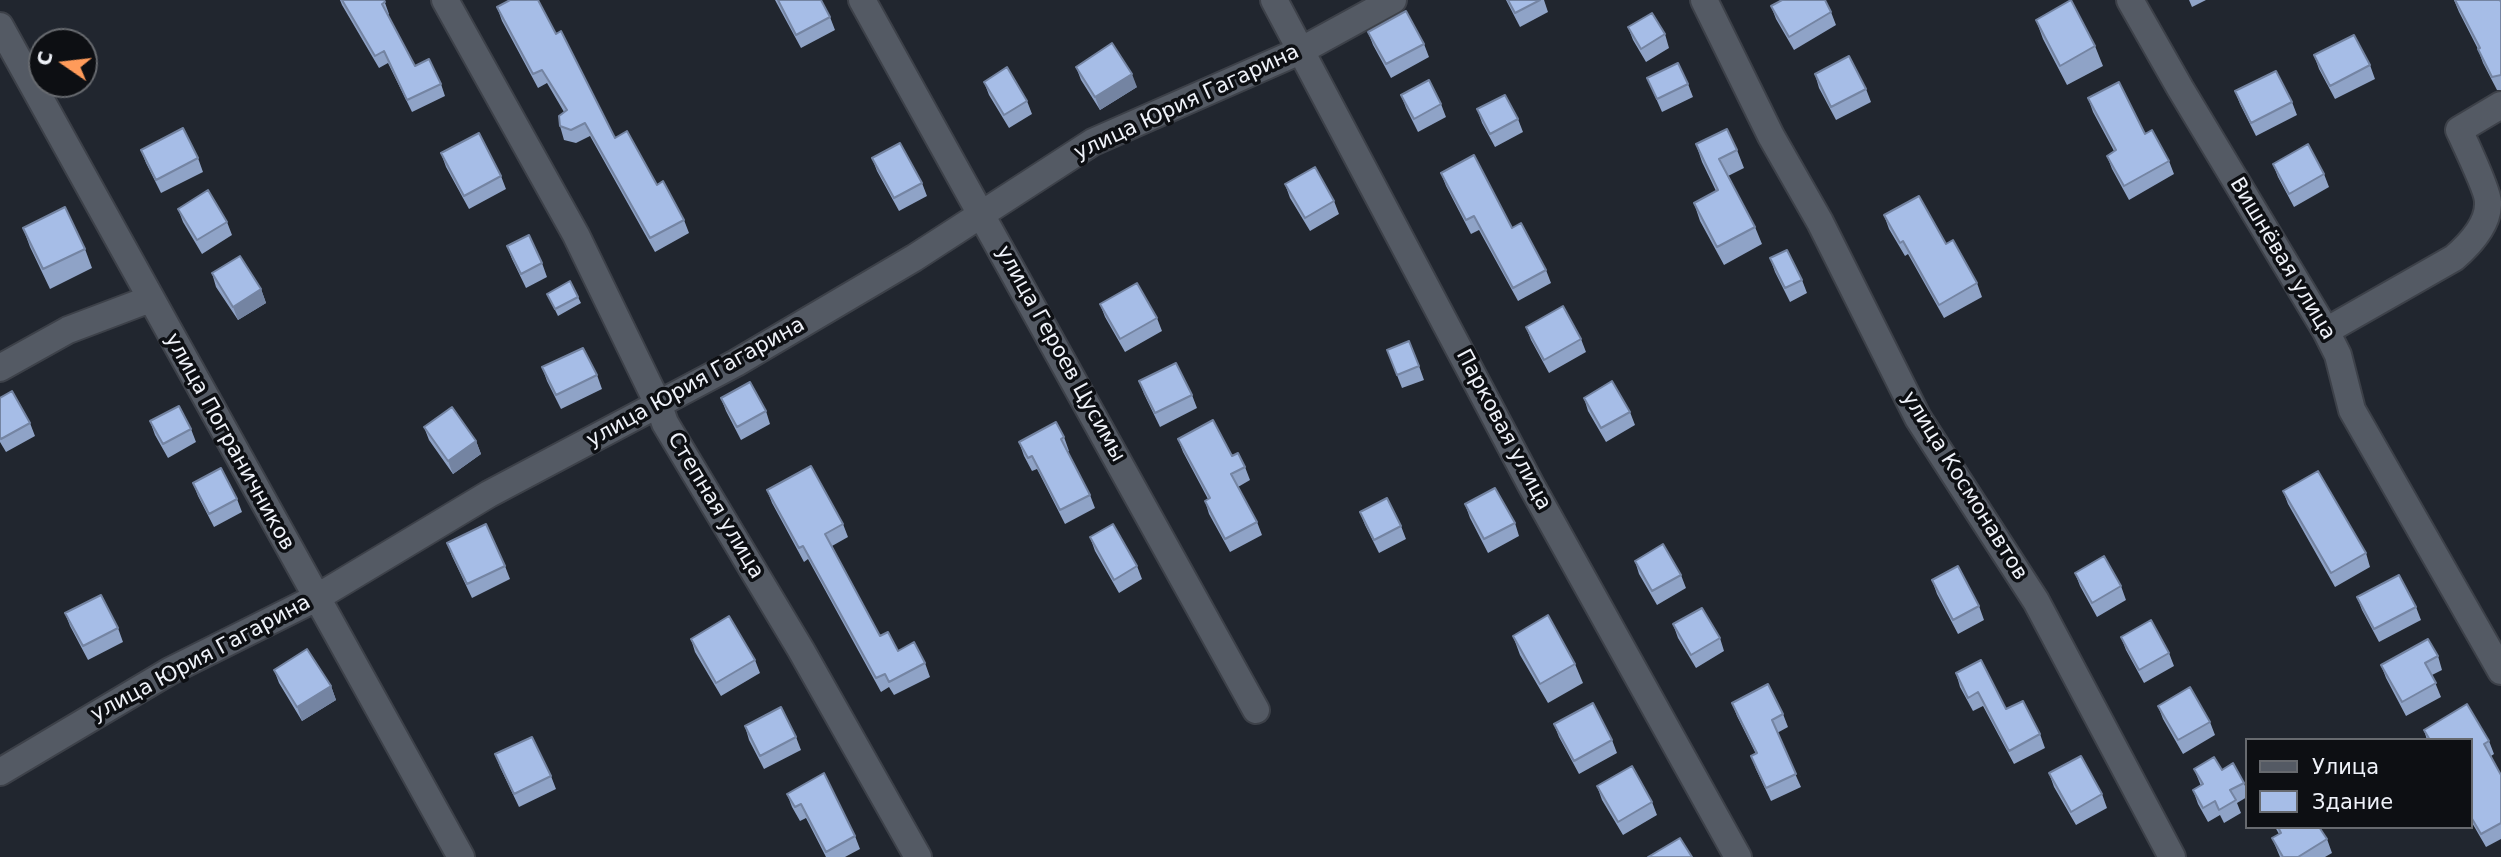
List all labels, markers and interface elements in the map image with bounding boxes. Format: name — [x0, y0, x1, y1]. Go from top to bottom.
north arrow — [28, 28, 98, 98]
street label: улица Юрия Гагарина — [1070, 40, 1304, 166]
text: С — [32, 49, 57, 68]
street label: Вишнёвая улица — [2224, 173, 2340, 345]
street label: улица Героев Цусимы — [990, 241, 1130, 467]
street label: улица Юрия Гагарина — [583, 312, 809, 454]
street label: улица Пограничников — [159, 329, 299, 555]
street label: Парковая улица — [1450, 345, 1556, 515]
street label: улица Космонавтов — [1896, 387, 2032, 585]
street label: Степная улица — [661, 428, 769, 584]
street label: улица Юрия Гагарина — [87, 590, 315, 728]
legend — [2246, 738, 2473, 829]
text: Улица — [2312, 755, 2379, 779]
text: Здание — [2312, 790, 2393, 814]

